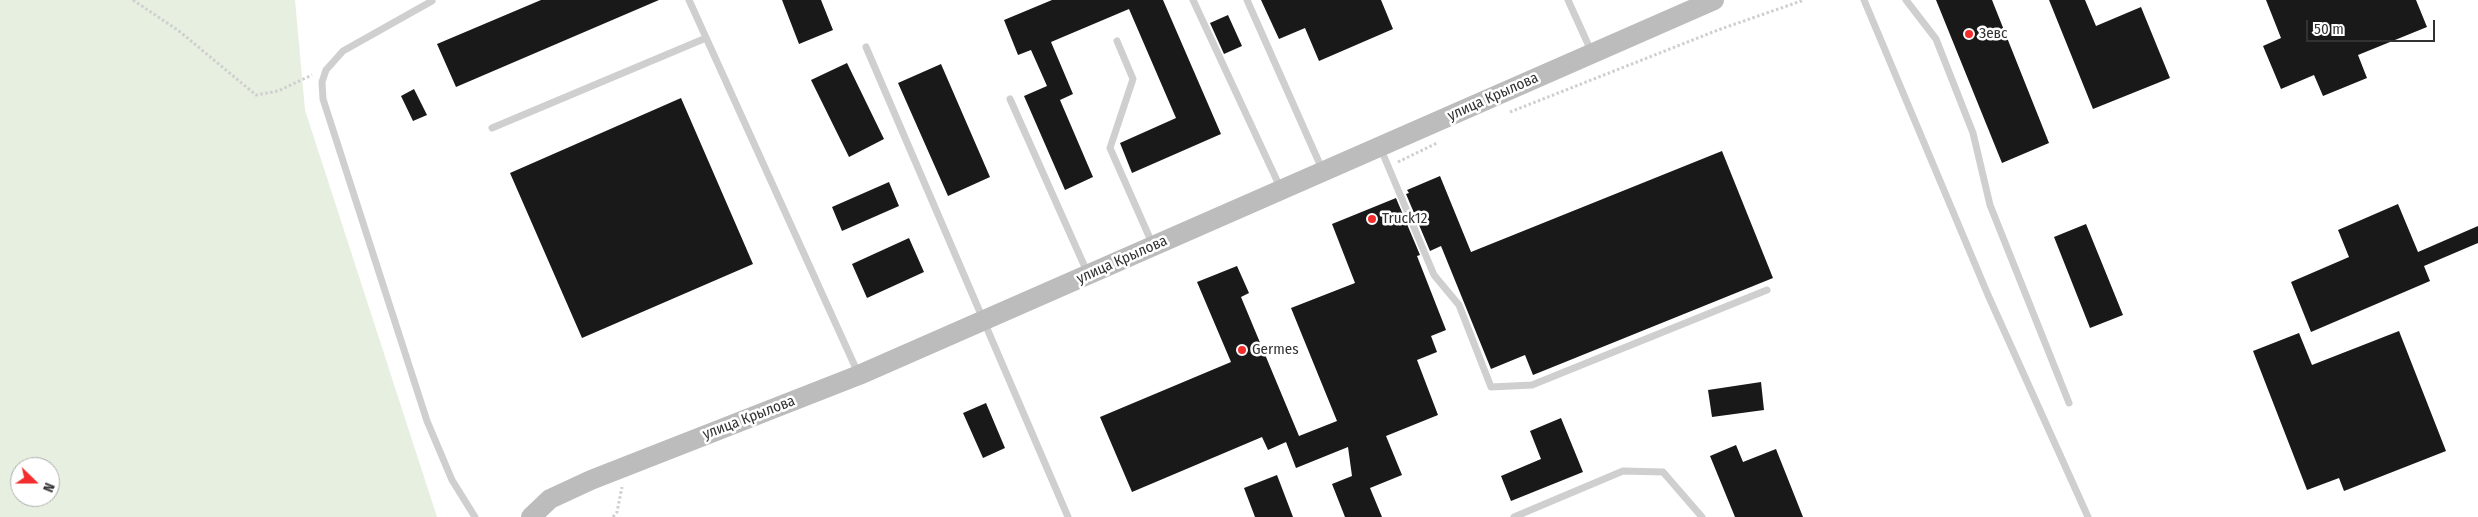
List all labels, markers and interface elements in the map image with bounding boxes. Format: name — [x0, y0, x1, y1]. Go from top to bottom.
scale bar — [2308, 10, 2437, 42]
text: 50 m — [2314, 20, 2344, 38]
place label: Зевс — [1979, 25, 2007, 43]
marker: Зевс — [1963, 28, 1975, 40]
street label: улица Крылова — [1445, 69, 1541, 125]
place label: Truck12 — [1382, 210, 1427, 228]
marker: Truck12 — [1366, 213, 1378, 225]
street label: улица Крылова — [1074, 232, 1170, 288]
place label: Germes — [1252, 341, 1299, 359]
marker: Germes — [1236, 344, 1248, 356]
street label: улица Крылова — [700, 392, 798, 444]
north arrow — [10, 457, 60, 507]
text: N — [39, 480, 58, 494]

